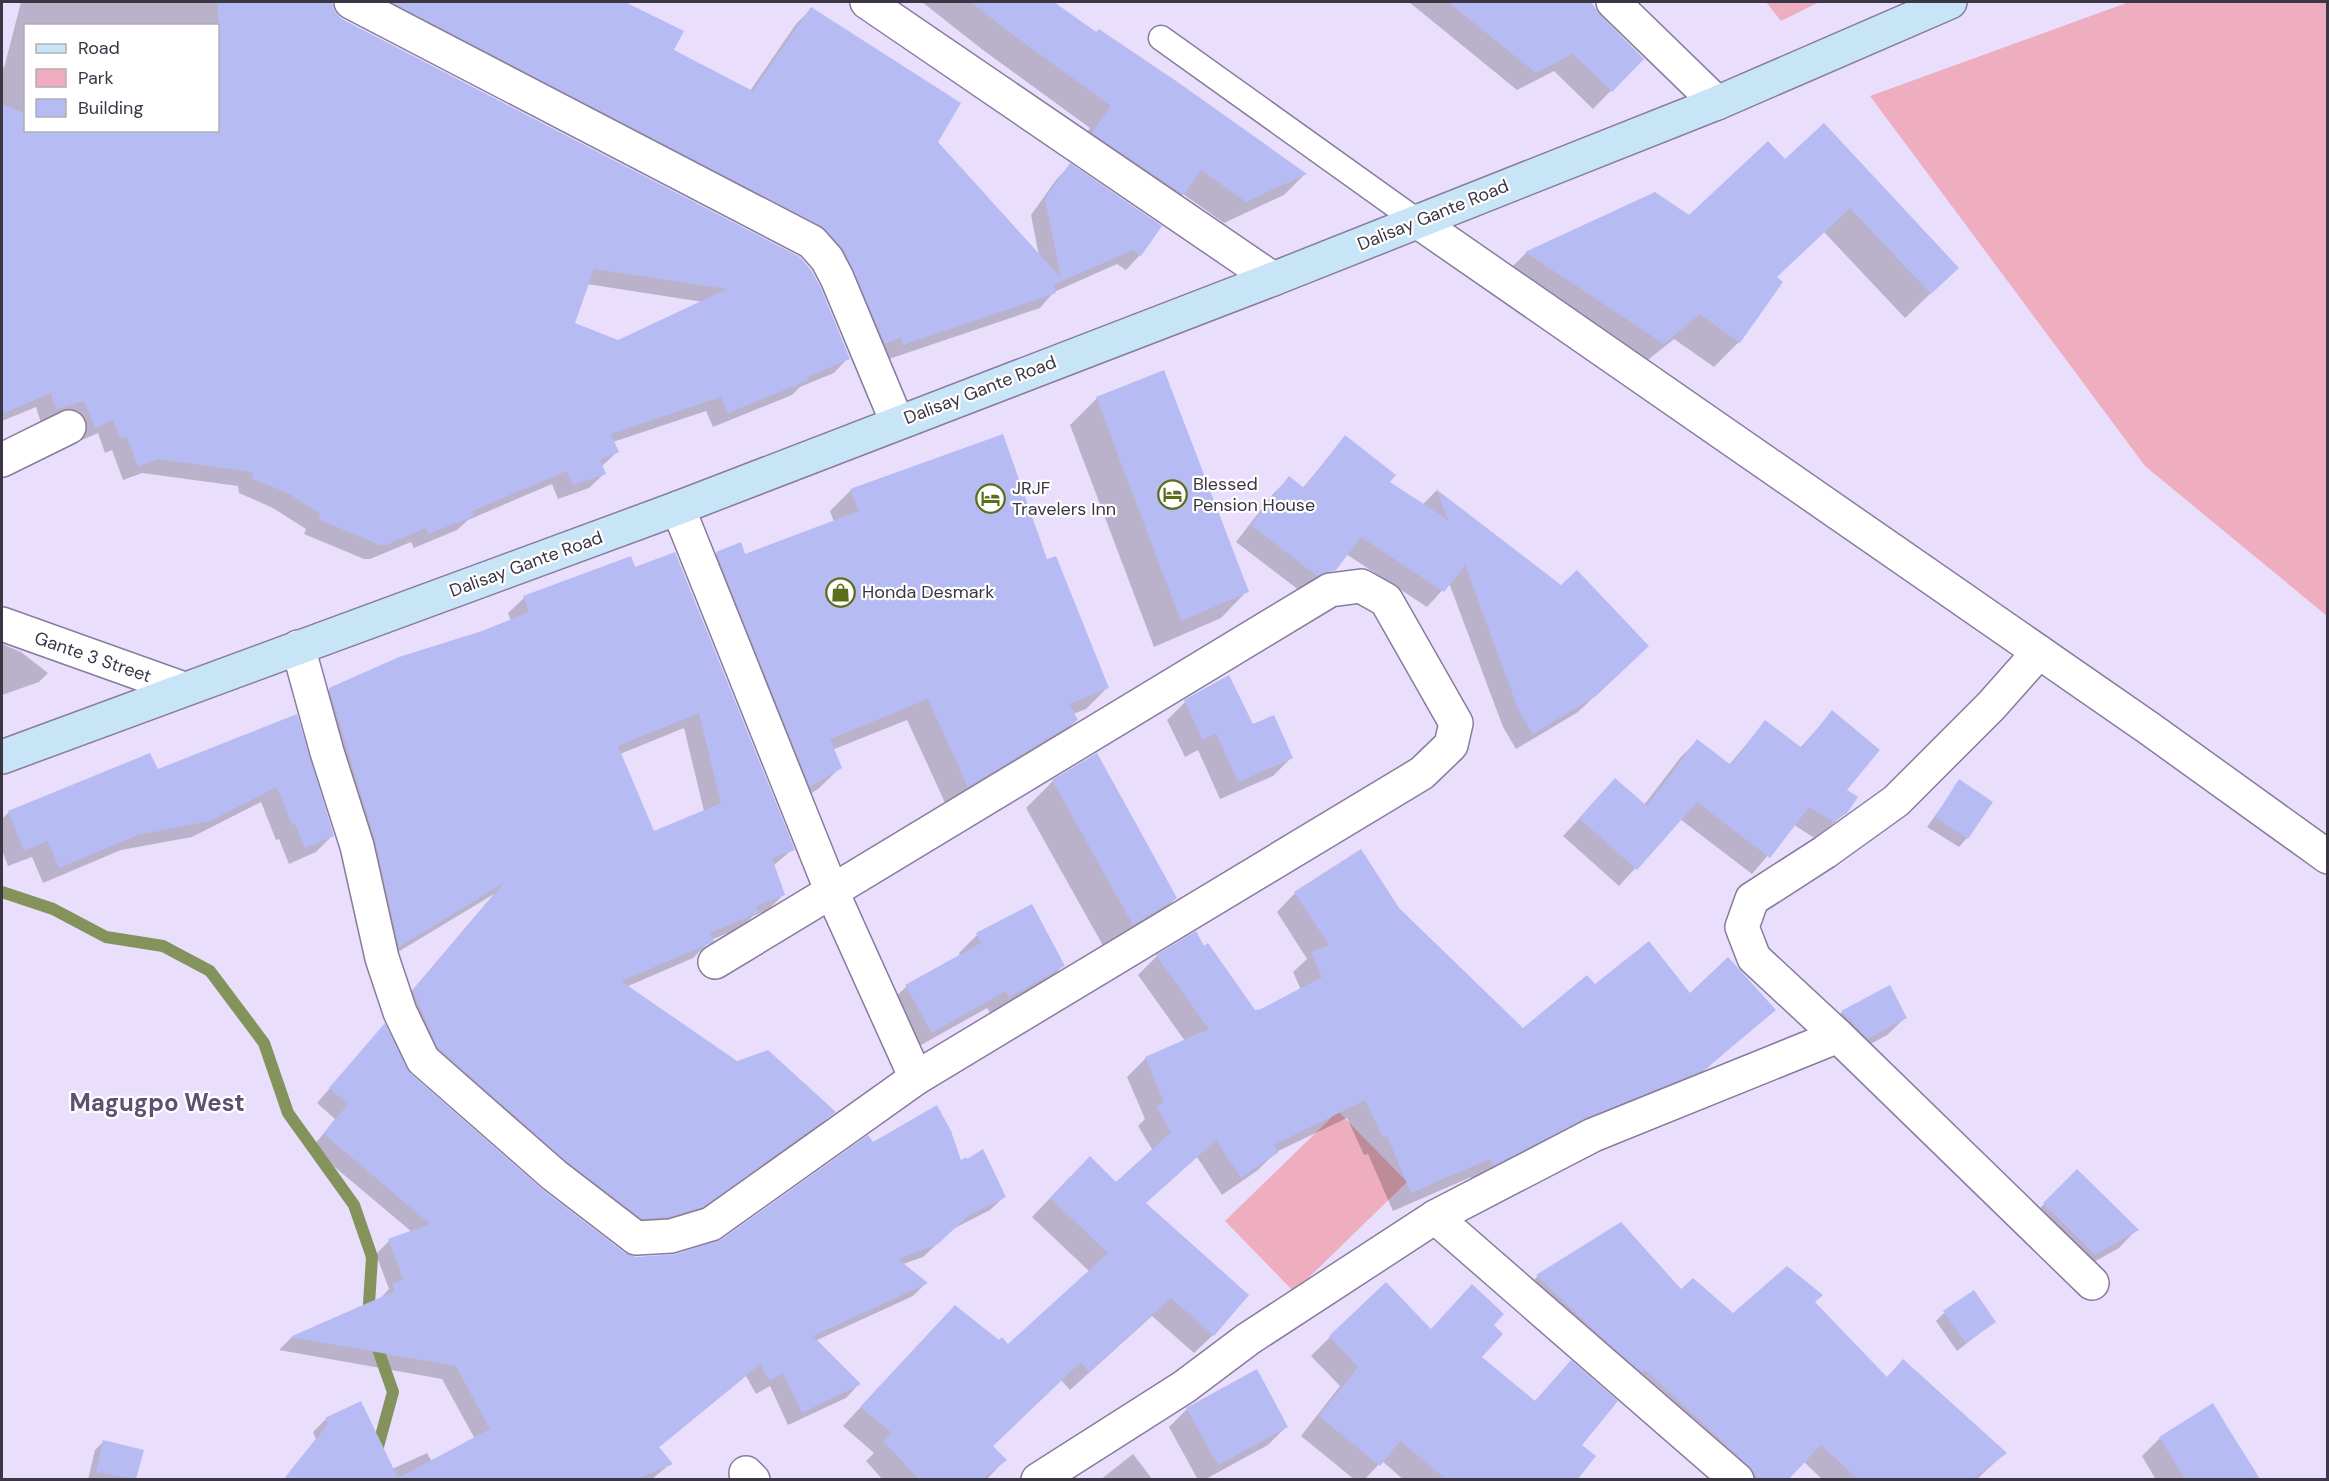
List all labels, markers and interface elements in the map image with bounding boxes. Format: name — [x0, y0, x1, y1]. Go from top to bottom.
legend — [24, 24, 219, 132]
text: Road — [78, 36, 120, 60]
text: Park — [78, 66, 114, 90]
text: Building — [78, 96, 143, 120]
street label: Dalisay Gante Road — [1354, 174, 1512, 256]
street label: Dalisay Gante Road — [900, 350, 1060, 430]
place label: Blessed Pension House — [1193, 472, 1315, 517]
place label: JRJF Travelers Inn — [1012, 476, 1116, 521]
hotel icon: Blessed Pension House — [1156, 478, 1188, 510]
hotel icon: JRJF Travelers Inn — [975, 482, 1007, 514]
street label: Dalisay Gante Road — [446, 525, 606, 603]
shop icon: Honda Desmark — [825, 576, 857, 608]
place label: Honda Desmark — [862, 580, 994, 604]
street label: Gante 3 Street — [31, 626, 155, 688]
district label: Magugpo West — [69, 1087, 245, 1118]

